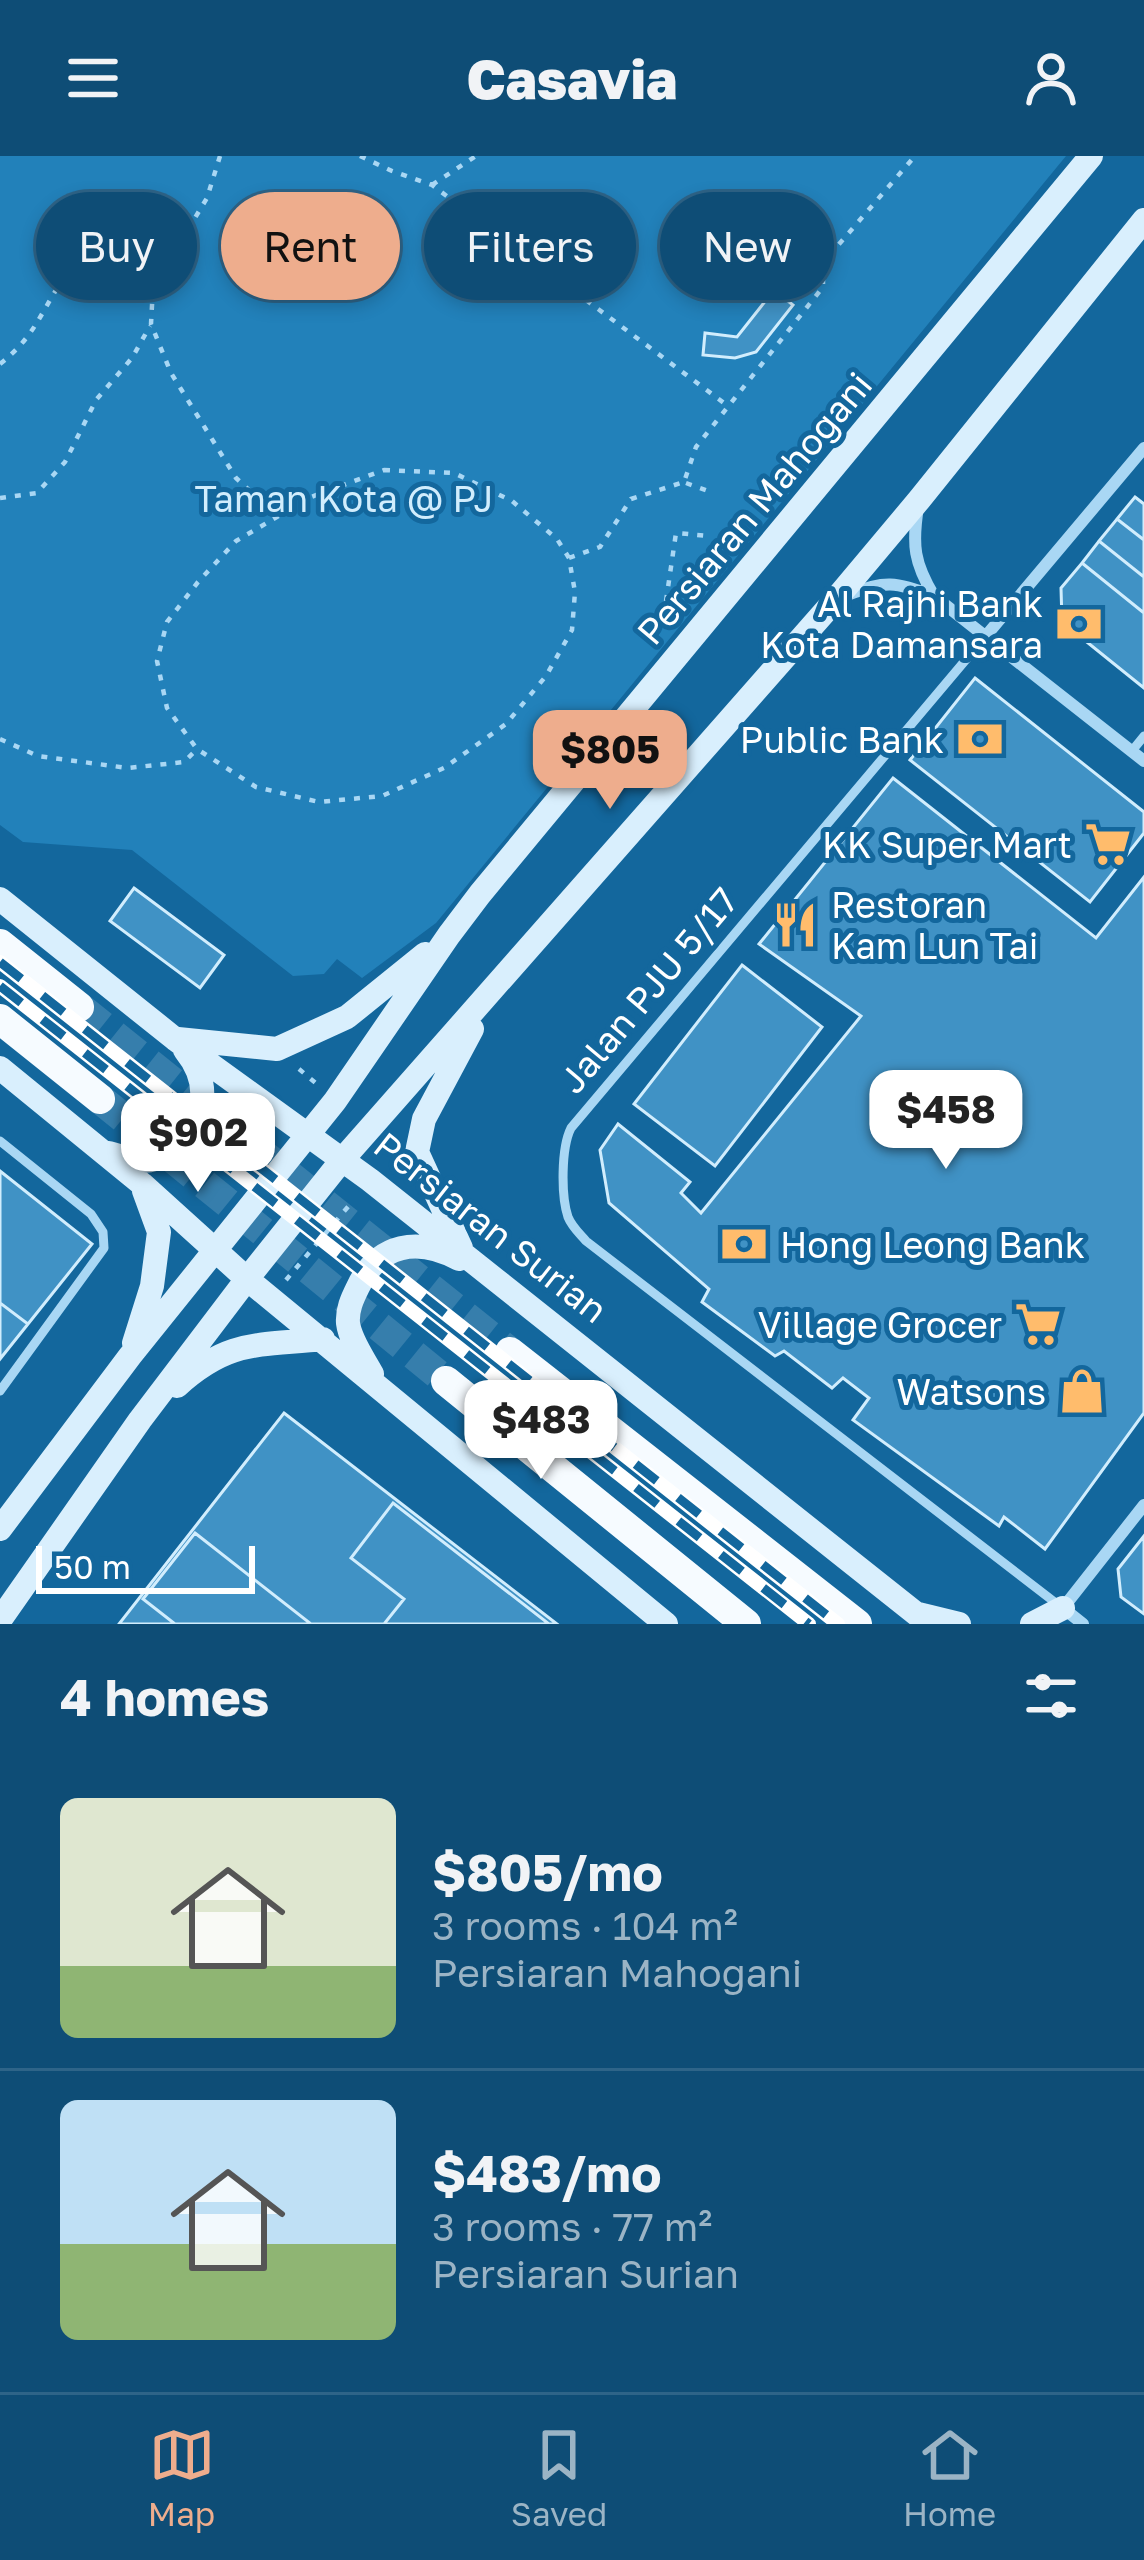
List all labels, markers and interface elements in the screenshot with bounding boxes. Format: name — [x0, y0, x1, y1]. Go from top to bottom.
icon: menu — [60, 45, 126, 111]
icon: person — [1018, 45, 1084, 111]
text: Casavia — [467, 46, 677, 111]
chip: Buy — [36, 192, 197, 300]
chip: Rent — [221, 192, 400, 300]
chip: Filters — [424, 192, 636, 300]
chip: New — [660, 192, 834, 300]
street label: Persiaran Mahogani — [628, 363, 880, 653]
park label: Taman Kota @ PJ — [195, 477, 493, 520]
place label: Al Rajhi Bank Kota Damansara — [760, 582, 1043, 666]
bank icon: Al Rajhi Bank Kota Damansara — [1054, 599, 1104, 649]
pin: $805 — [539, 710, 681, 812]
bank icon: Public Bank — [955, 714, 1005, 764]
place label: Public Bank — [740, 718, 944, 761]
text: $805 — [560, 725, 660, 772]
supermarket icon: KK Super Mart — [1083, 819, 1133, 869]
place label: KK Super Mart — [822, 823, 1072, 866]
street label: Jalan PJU 5/17 — [550, 879, 746, 1101]
place label: Restoran Kam Lun Tai — [831, 883, 1038, 967]
restaurant icon: Restoran Kam Lun Tai — [770, 900, 820, 950]
pin: $458 — [875, 1070, 1017, 1172]
text: $458 — [896, 1085, 996, 1132]
pin: $902 — [127, 1093, 269, 1195]
text: $902 — [148, 1108, 248, 1155]
street label: Persiaran Surian — [366, 1123, 616, 1331]
bank icon: Hong Leong Bank — [719, 1219, 769, 1269]
place label: Hong Leong Bank — [780, 1223, 1085, 1266]
supermarket icon: Village Grocer — [1013, 1299, 1063, 1349]
place label: Village Grocer — [758, 1303, 1002, 1346]
shop icon: Watsons — [1057, 1366, 1107, 1416]
place label: Watsons — [897, 1370, 1046, 1413]
pin: $483 — [470, 1380, 612, 1482]
text: $483 — [491, 1395, 591, 1442]
scale bar — [36, 1540, 255, 1593]
text: 50 m — [54, 1547, 131, 1586]
icon: filters — [1018, 1663, 1084, 1729]
text: 4 homes — [60, 1666, 269, 1727]
text: $805/mo — [432, 1841, 663, 1902]
icon: home — [156, 1846, 300, 1990]
text: 3 rooms · 104 m² — [432, 1902, 738, 1949]
text: Persiaran Mahogani — [432, 1949, 802, 1996]
text: $483/mo — [432, 2142, 662, 2203]
icon: home — [156, 2148, 300, 2292]
text: 3 rooms · 77 m² — [432, 2203, 712, 2250]
text: Persiaran Surian — [432, 2250, 739, 2297]
tab: Map — [148, 2422, 215, 2533]
tab: Saved — [511, 2422, 607, 2533]
tab: Home — [903, 2422, 996, 2533]

